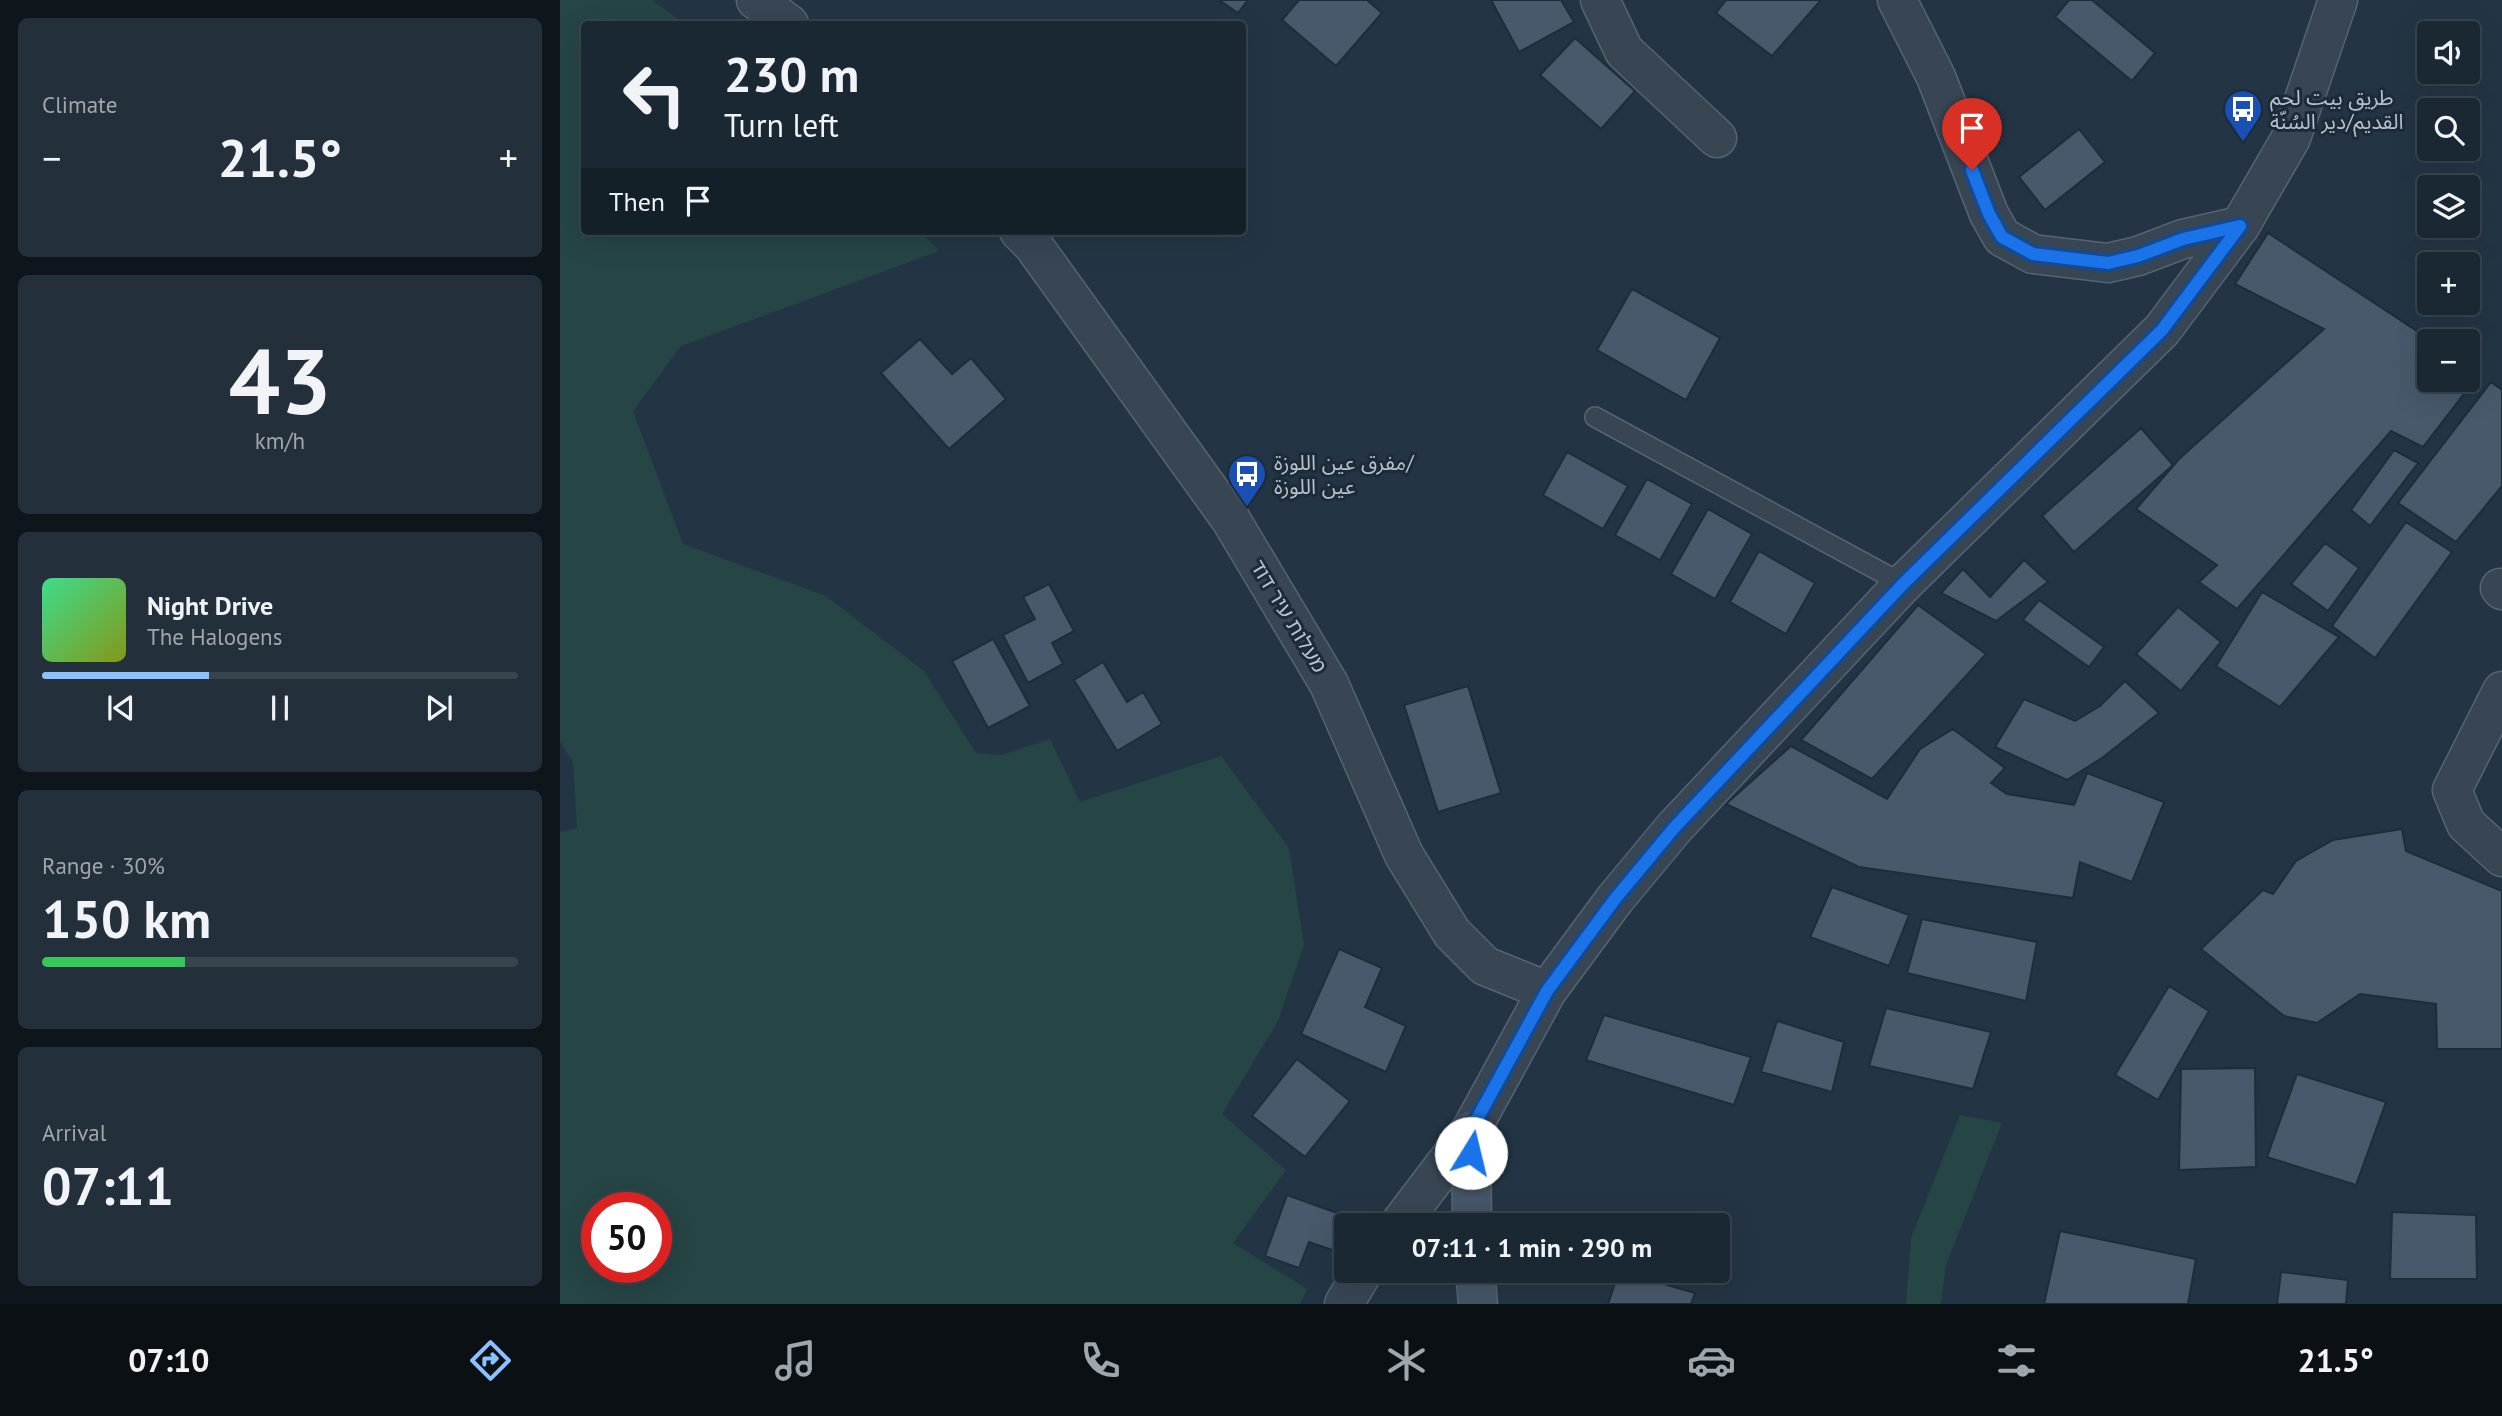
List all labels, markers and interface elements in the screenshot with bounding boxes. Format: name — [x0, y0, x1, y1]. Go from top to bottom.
map controls — [2417, 21, 2480, 392]
button: sound — [2417, 21, 2480, 84]
text: 230 m — [724, 42, 859, 106]
icon: left — [609, 49, 700, 140]
place label: طريق بيت لحم القديم/دير السُنّة — [2270, 84, 2403, 137]
bus stop icon: طريق بيت لحم القديم/دير السُنّة — [2222, 88, 2264, 143]
text: Climate — [42, 90, 117, 119]
pin — [1942, 98, 2002, 170]
button: search — [2417, 98, 2480, 161]
text: Turn left — [724, 104, 839, 146]
icon: arrive — [1953, 109, 1991, 147]
text: 21.5° — [218, 124, 342, 191]
text: − — [42, 133, 61, 182]
text: + — [499, 133, 518, 182]
button: layers — [2417, 175, 2480, 238]
icon: arrive — [679, 182, 717, 220]
text: Then — [609, 185, 665, 218]
button: + — [2417, 252, 2480, 315]
text: 43 — [228, 321, 332, 439]
button: − — [2417, 329, 2480, 392]
text: km/h — [255, 426, 305, 455]
place label: مفرق عين اللوزة/ عين اللوزة — [1274, 449, 1415, 500]
bus stop icon: مفرق عين اللوزة/ عين اللوزة — [1226, 453, 1268, 508]
street label: מעלות עיר דוד — [1245, 554, 1333, 678]
text: Night Drive — [147, 589, 273, 622]
text: The Halogens — [147, 622, 282, 651]
icon: previous — [102, 689, 140, 727]
icon: pause — [261, 689, 299, 727]
icon: next — [420, 689, 458, 727]
text: Range · 30% — [42, 851, 165, 880]
text: 150 km — [42, 885, 211, 952]
position arrow — [1434, 1116, 1508, 1190]
text: Arrival — [42, 1118, 106, 1147]
text: 07:11 — [42, 1152, 174, 1219]
speed limit sign: 50 — [581, 1192, 672, 1283]
text: 07:11 · 1 min · 290 m — [1412, 1231, 1652, 1264]
icon: directions — [466, 1336, 515, 1385]
icon: music — [771, 1336, 820, 1385]
icon: phone — [1076, 1336, 1125, 1385]
icon: climate — [1382, 1336, 1431, 1385]
icon: car — [1687, 1336, 1736, 1385]
icon: filters — [1992, 1336, 2041, 1385]
text: 07:10 — [128, 1339, 209, 1381]
text: 21.5° — [2298, 1339, 2374, 1381]

